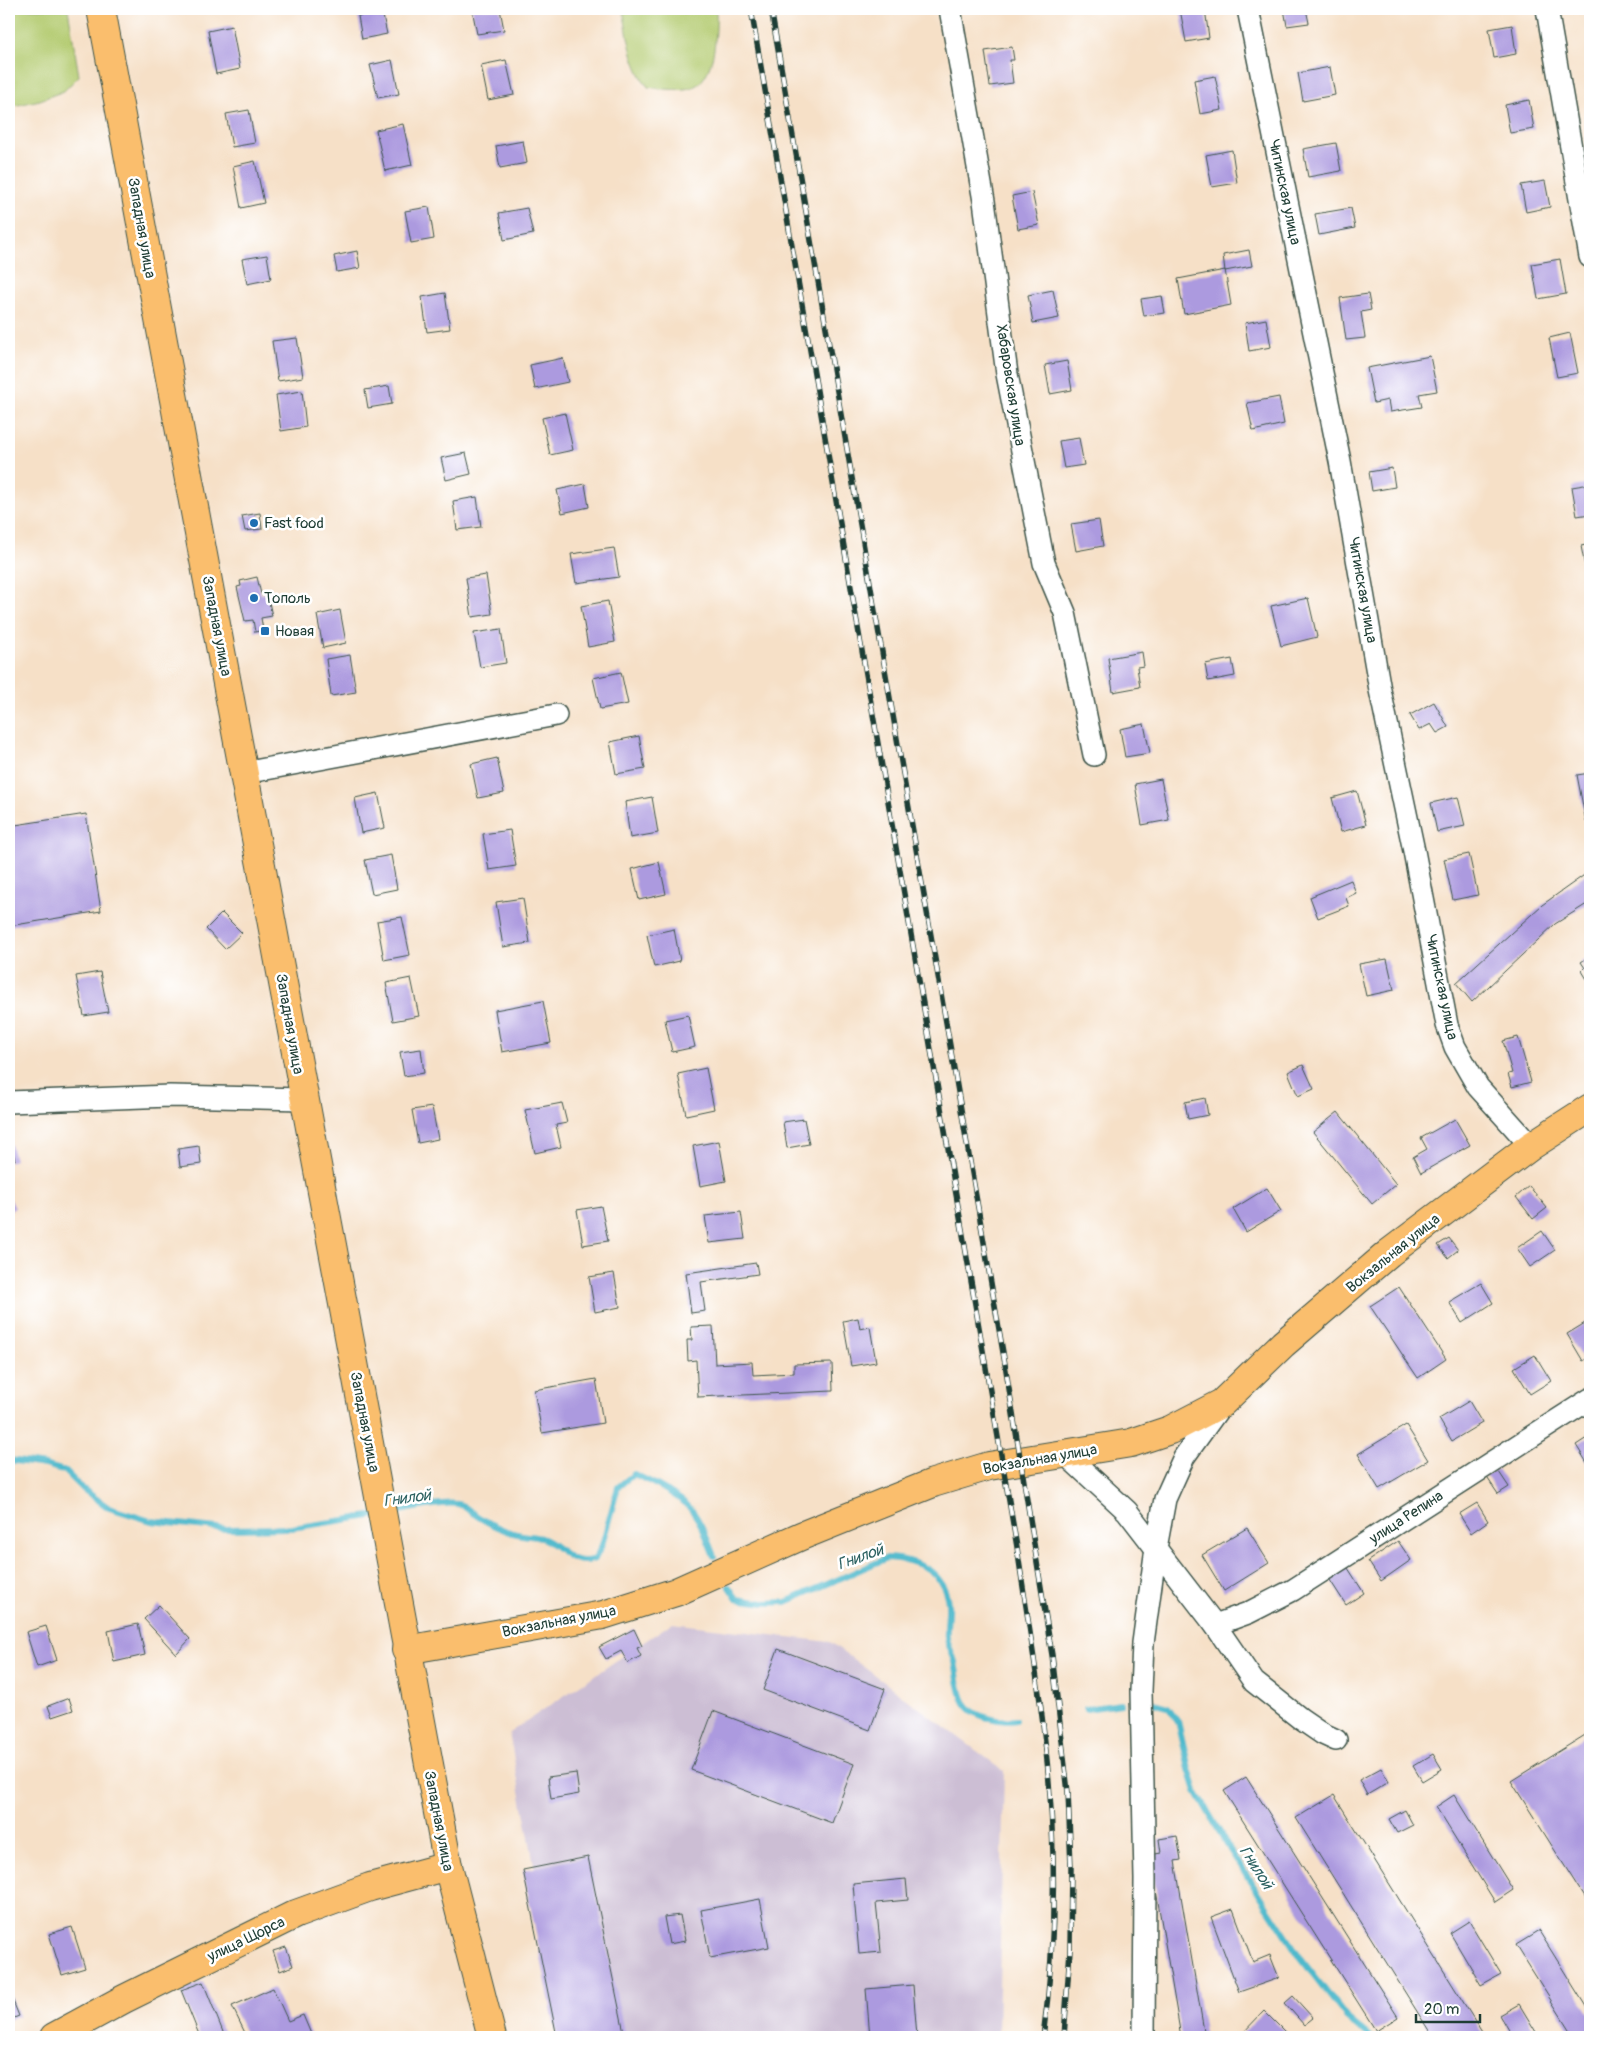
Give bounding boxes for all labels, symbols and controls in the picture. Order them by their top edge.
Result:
street label: Читинская улица [1264,138,1305,247]
street label: Западная улица [123,176,160,280]
street label: Хабаровская улица [992,323,1029,447]
place label: Fast food [264,514,324,533]
marker: Fast food [248,517,260,529]
street label: Читинская улица [1344,536,1381,645]
street label: Западная улица [197,574,236,678]
place label: Тополь [264,589,311,608]
marker: Тополь [248,592,260,604]
place label: Новая [275,622,314,641]
marker: Новая [259,625,271,637]
street label: Читинская улица [1421,933,1462,1042]
street label: Западная улица [271,972,308,1076]
street label: Вокзальная улица [1342,1210,1444,1297]
street label: Западная улица [345,1370,384,1474]
street label: Вокзальная улица [982,1440,1099,1479]
water label: Гнилой [382,1485,433,1511]
street label: улица Репина [1365,1487,1447,1549]
water label: Гнилой [835,1539,887,1574]
street label: Вокзальная улица [501,1601,618,1642]
street label: Западная улица [419,1769,458,1873]
water label: Гнилой [1235,1842,1278,1894]
street label: улица Щорса [204,1913,288,1967]
scale bar [1416,1991,1480,2023]
text: 20 m [1424,2000,1459,2019]

